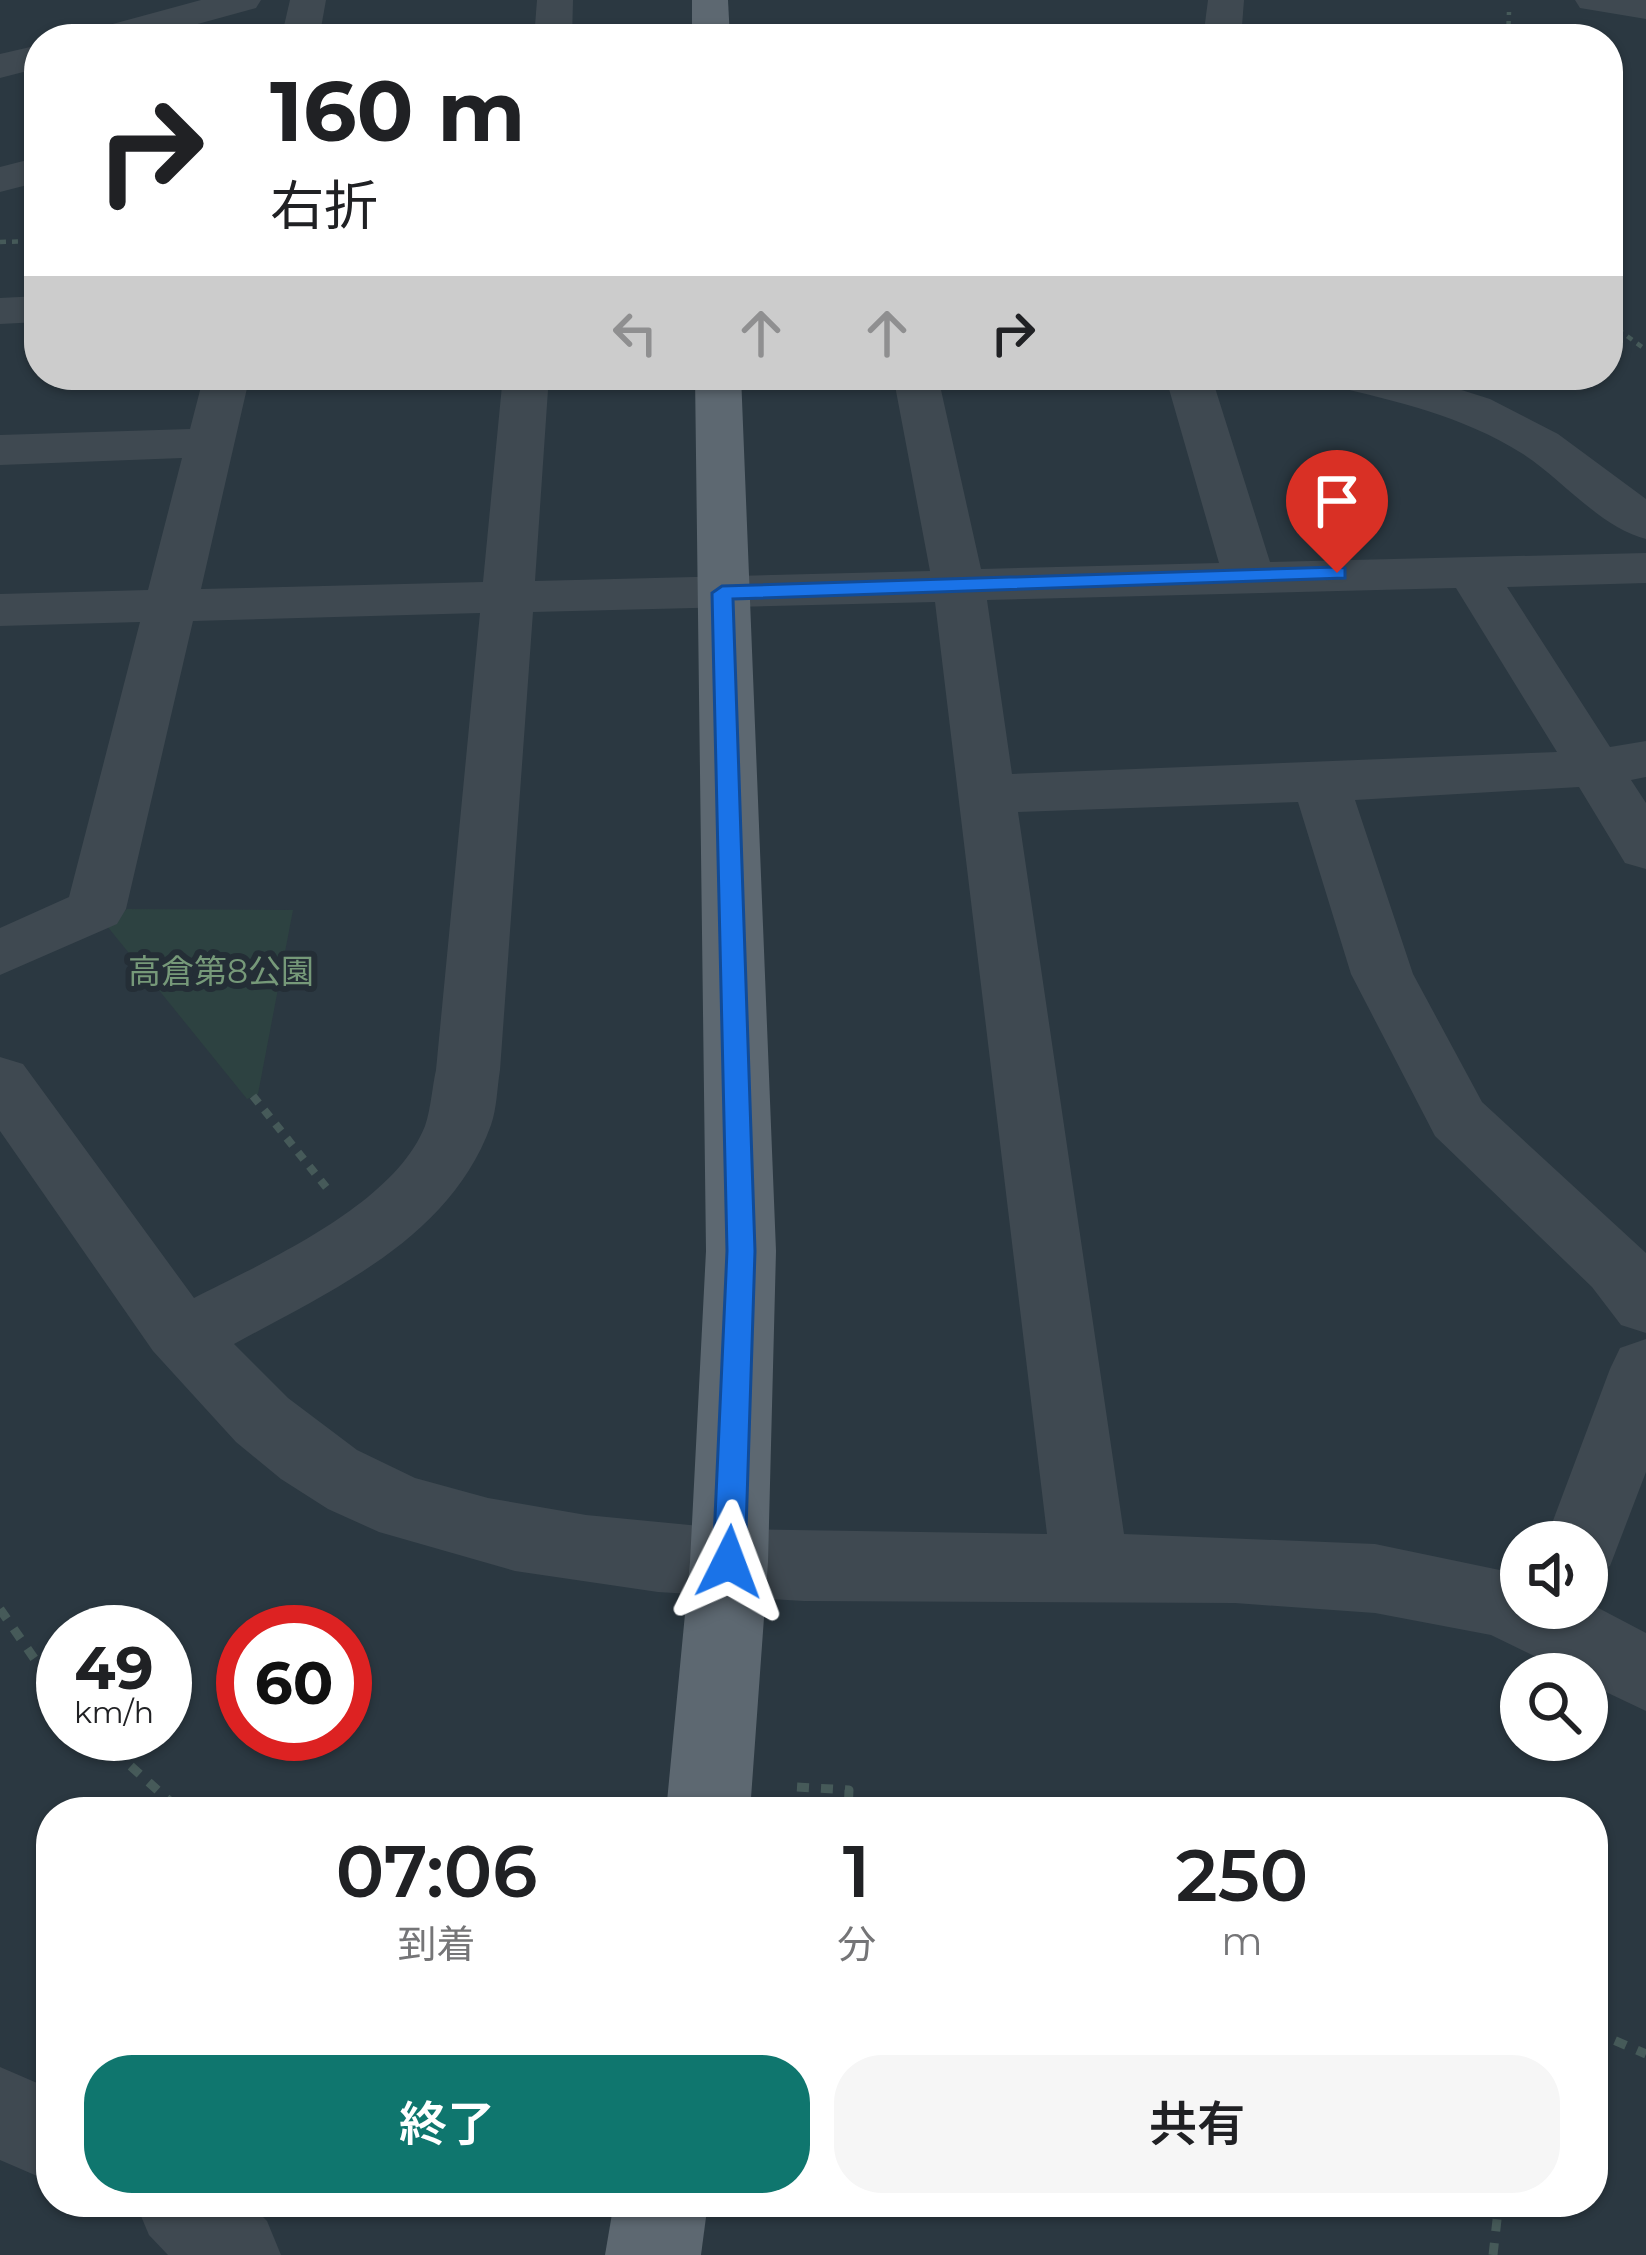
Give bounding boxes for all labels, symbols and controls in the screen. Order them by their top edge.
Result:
text: 160 m [270,60,525,162]
icon: right [72,72,228,228]
text: 右折 [270,173,378,239]
icon: left [602,300,668,366]
icon: ahead [728,300,794,366]
icon: ahead [854,300,920,366]
icon: right [980,300,1046,366]
pin [1286,450,1388,573]
icon: arrive [1304,468,1370,534]
park label: 高倉第8公園 [128,951,314,991]
position arrow [666,1499,792,1625]
map controls [1500,1521,1608,1761]
button: sound [1500,1521,1608,1629]
speed limit sign: 60 [216,1605,372,1761]
text: 49 [74,1631,154,1704]
button: search [1500,1653,1608,1761]
text: km/h [74,1694,154,1731]
text: 07:06 [336,1827,537,1915]
text: 1 [843,1827,870,1915]
text: 250 [1176,1831,1308,1919]
text: m [1221,1917,1263,1965]
text: 到着 [398,1920,476,1968]
text: 分 [837,1920,876,1968]
button: 終了 [84,2055,810,2193]
button: 共有 [834,2055,1560,2193]

